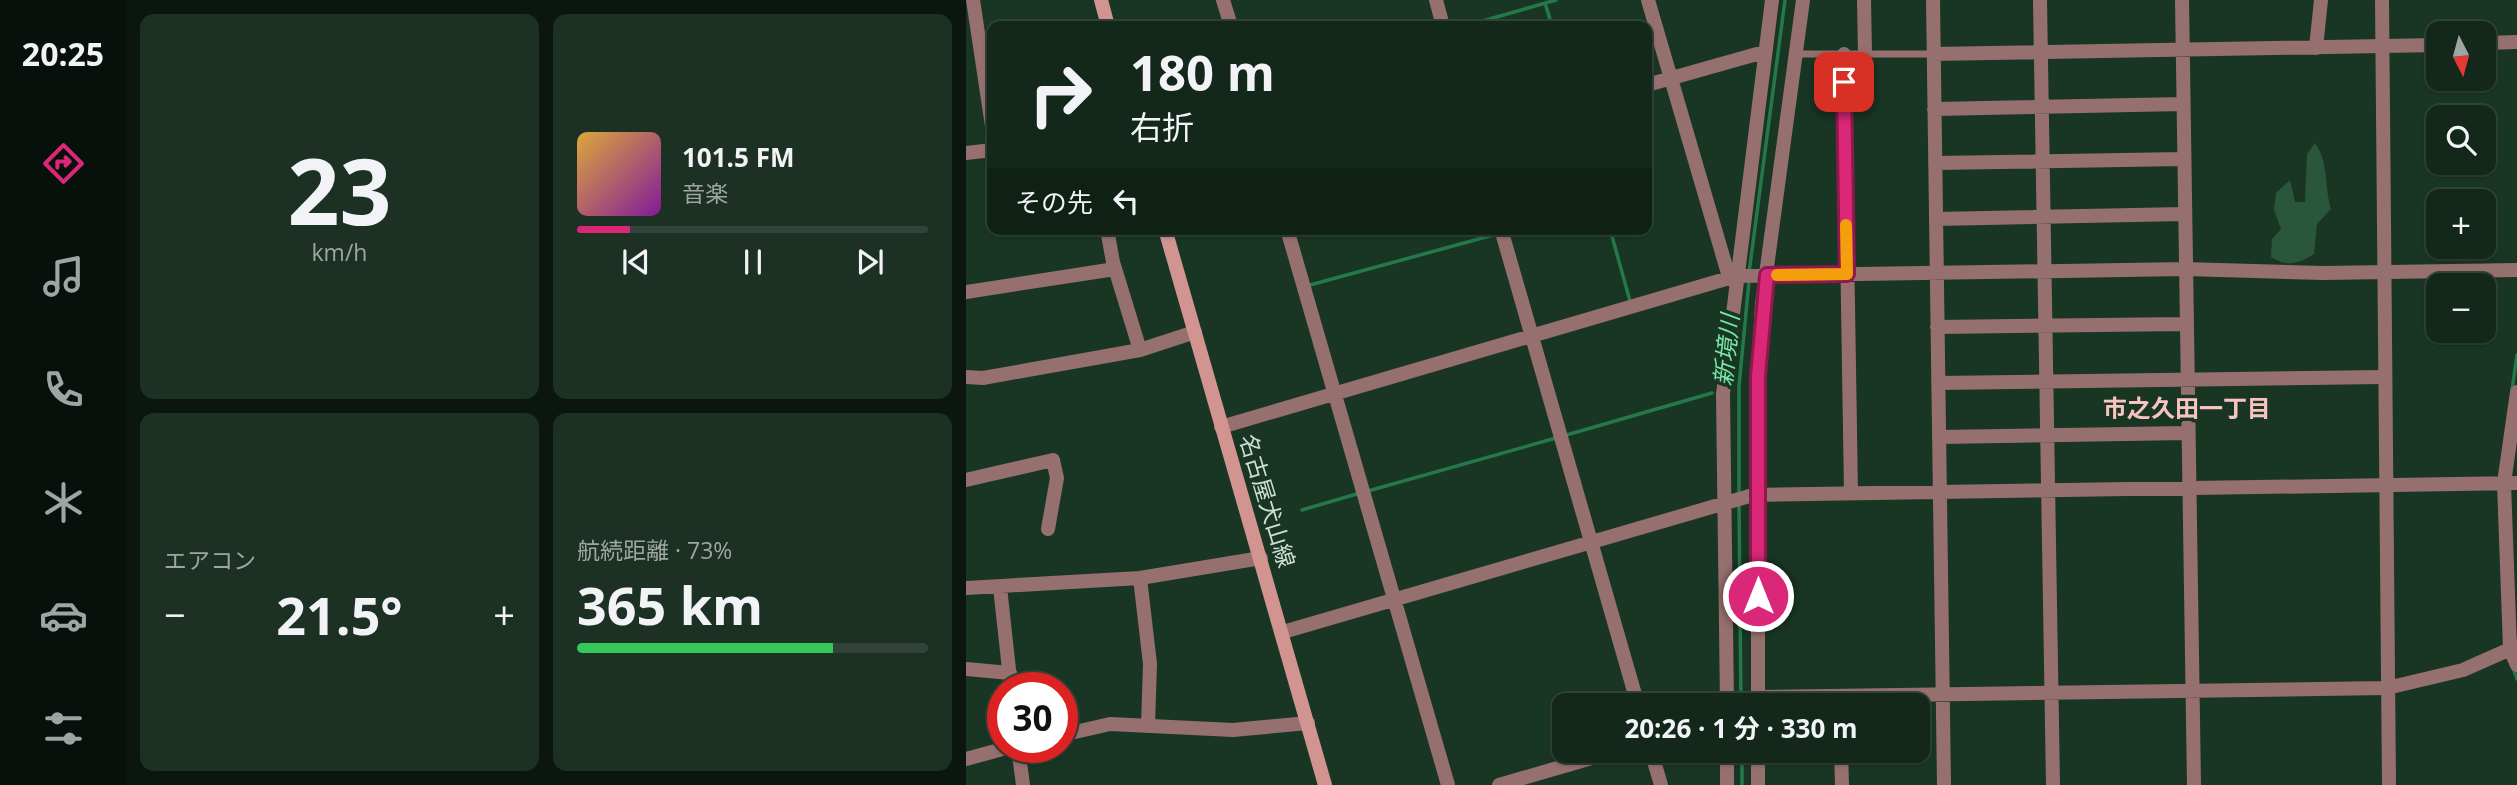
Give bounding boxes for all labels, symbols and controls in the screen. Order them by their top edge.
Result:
north arrow [2426,21,2496,91]
map controls [2426,21,2496,343]
text: 20:25 [22,32,104,75]
text: 180 m [1130,39,1275,105]
icon: right [1015,49,1106,140]
pin [1814,52,1874,112]
icon: arrive [1825,63,1863,101]
text: 右折 [1130,105,1194,148]
button: search [2426,105,2496,175]
text: 23 [287,128,392,252]
icon: directions [39,139,88,188]
text: 101.5 FM [682,139,794,175]
text: 音楽 [682,177,728,209]
icon: left [1107,182,1145,220]
text: その先 [1015,184,1093,220]
button: + [2426,189,2496,259]
text: km/h [312,236,367,268]
icon: previous [617,243,655,281]
icon: pause [734,243,772,281]
icon: next [851,243,889,281]
icon: music [39,252,88,301]
button: − [2426,273,2496,343]
water label: 新境川 [1705,309,1746,387]
icon: phone [39,365,88,414]
district label: 市之久田一丁目 [2103,391,2271,424]
street label: 名古屋犬山線 [1232,430,1303,571]
icon: climate [39,478,88,527]
text: 航続距離 · 73% [577,534,732,566]
text: エアコン [164,544,256,576]
position arrow [1721,559,1795,633]
text: 365 km [577,569,763,640]
text: 21.5° [276,579,403,650]
text: − [164,588,186,640]
text: + [493,588,515,640]
icon: car [39,591,88,640]
speed limit sign: 30 [987,672,1078,763]
icon: filters [39,704,88,753]
text: 20:26 · 1 分 · 330 m [1624,710,1858,746]

